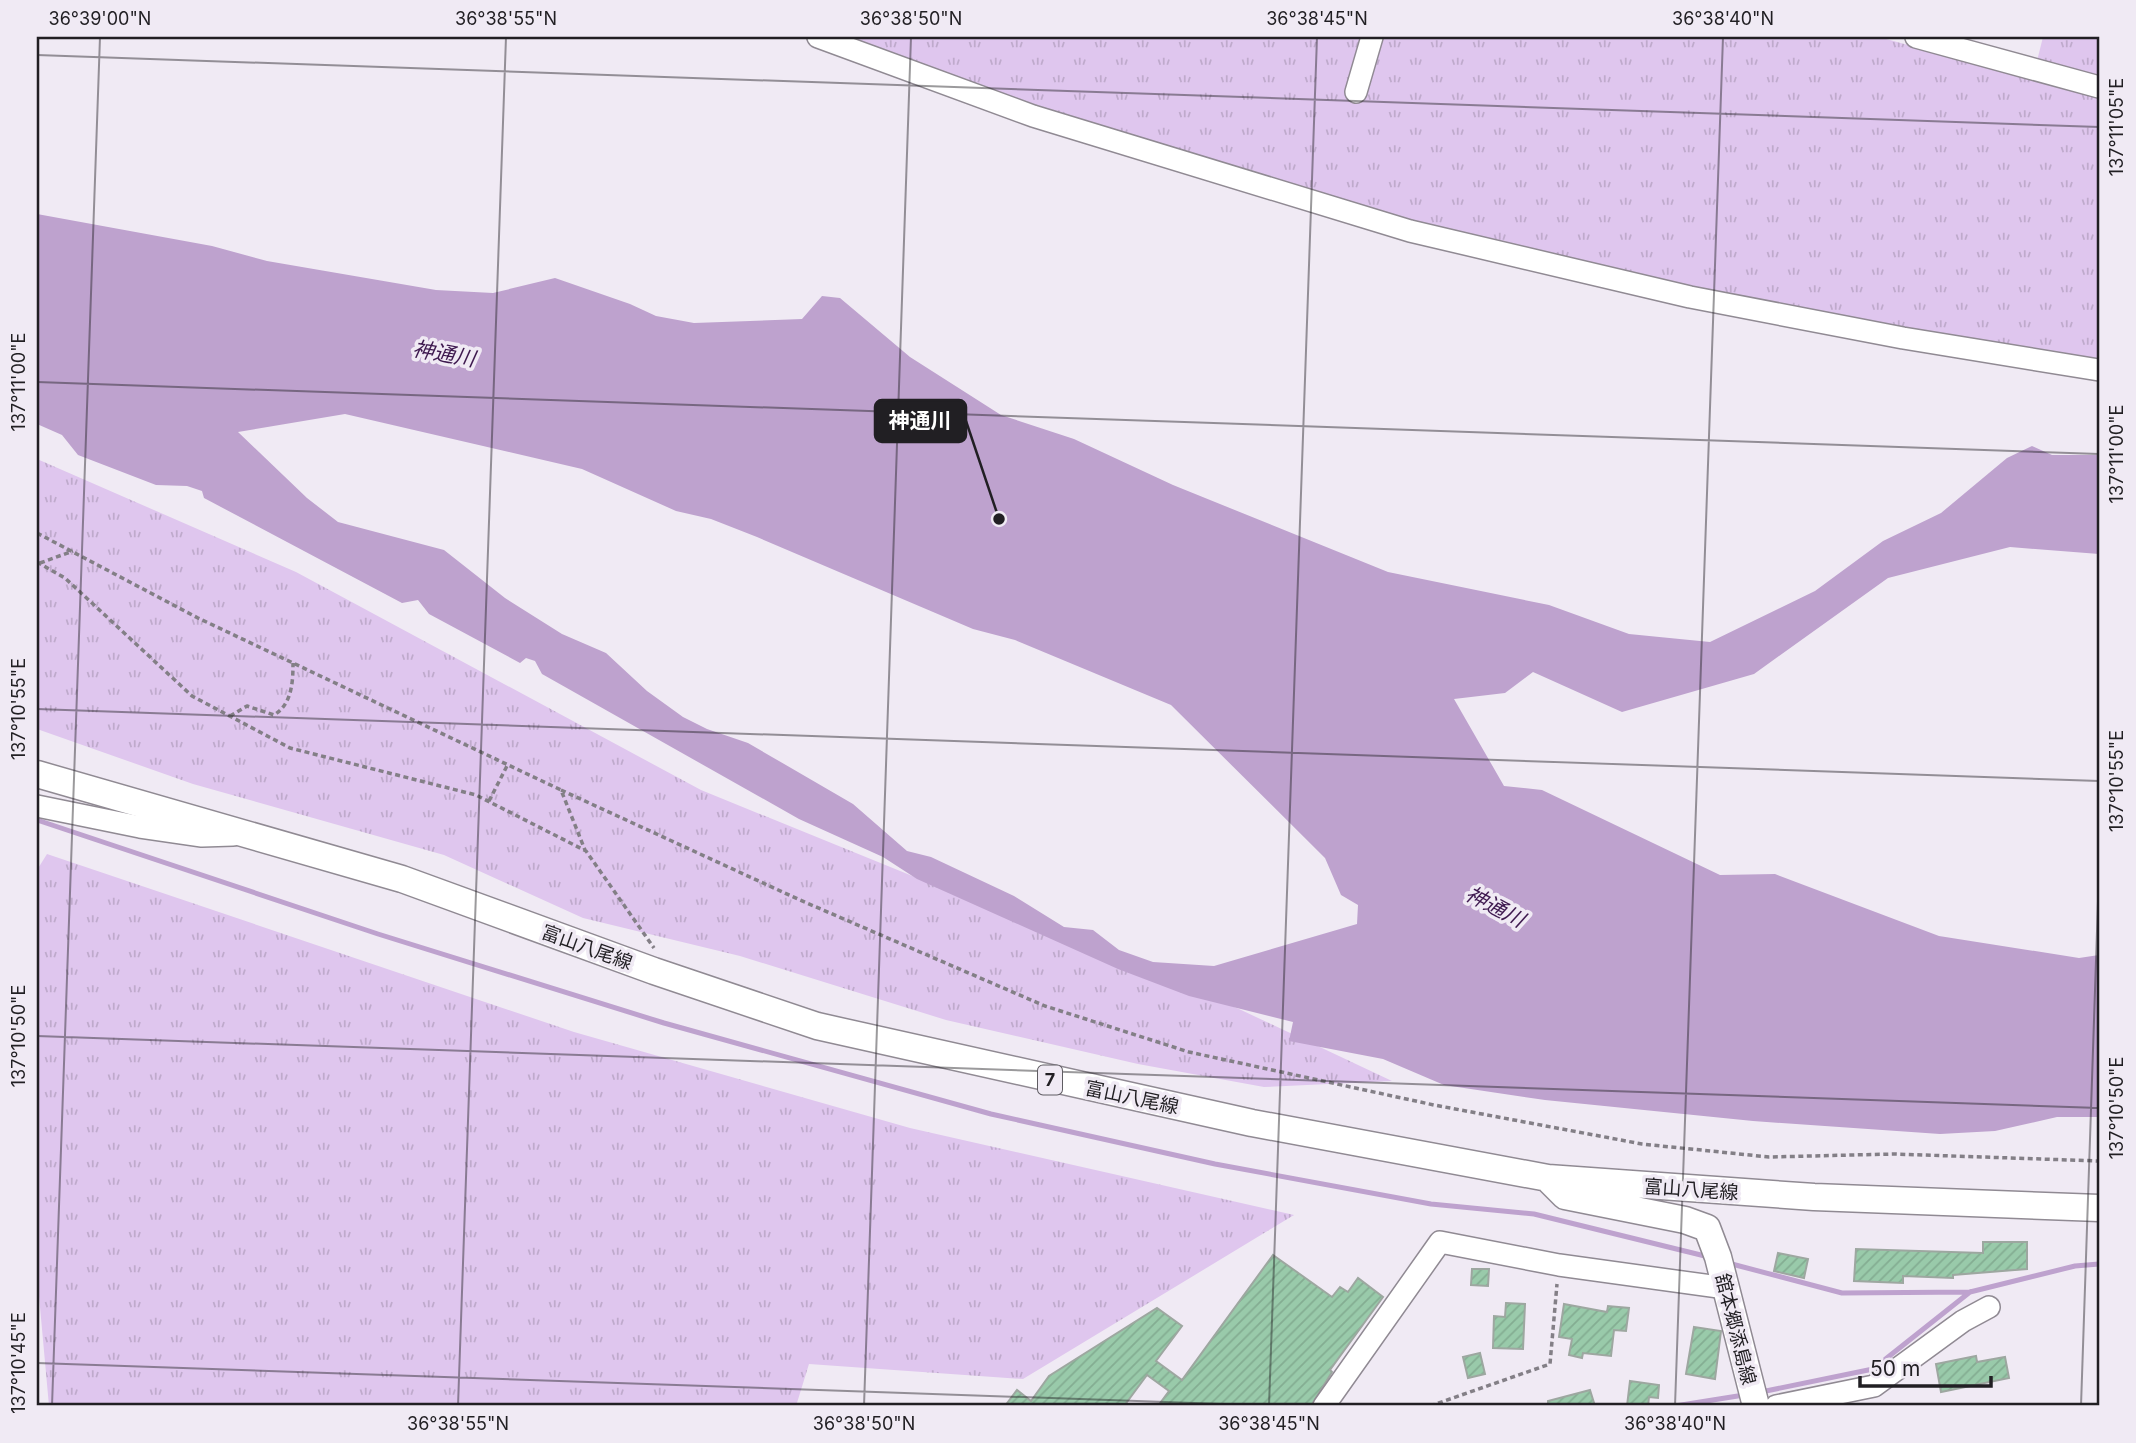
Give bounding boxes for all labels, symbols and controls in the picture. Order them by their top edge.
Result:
text: 36°39'00"N [49,8,151,29]
text: 36°38'55"N [455,8,557,29]
text: 36°38'50"N [860,8,962,29]
text: 36°38'45"N [1266,8,1368,29]
text: 36°38'40"N [1672,8,1774,29]
text: 137°11'05"E [2106,78,2127,176]
text: 137°11'00"E [8,333,29,431]
water label: 神通川 [411,336,479,372]
callout: 神通川 [875,400,966,442]
text: 137°11'00"E [2106,405,2127,503]
text: 神通川 [889,408,952,433]
text: 137°10'55"E [8,658,29,760]
text: 137°10'55"E [2106,730,2127,832]
water label: 神通川 [1462,881,1531,933]
street label: 富山八尾線 [538,920,635,975]
text: 137°10'50"E [8,985,29,1087]
text: 137°10'50"E [2106,1057,2127,1159]
road number: 7 [1038,1065,1062,1094]
street label: 富山八尾線 [1083,1076,1181,1119]
street label: 富山八尾線 [1643,1175,1739,1204]
street label: 舘本郷添島線 [1711,1271,1760,1387]
text: 137°10'45"E [8,1312,29,1414]
scale bar [1860,1345,1991,1389]
text: 50 m [1870,1356,1920,1381]
text: 36°38'55"N [407,1413,509,1434]
text: 36°38'50"N [813,1413,915,1434]
text: 36°38'45"N [1218,1413,1320,1434]
text: 36°38'40"N [1624,1413,1726,1434]

